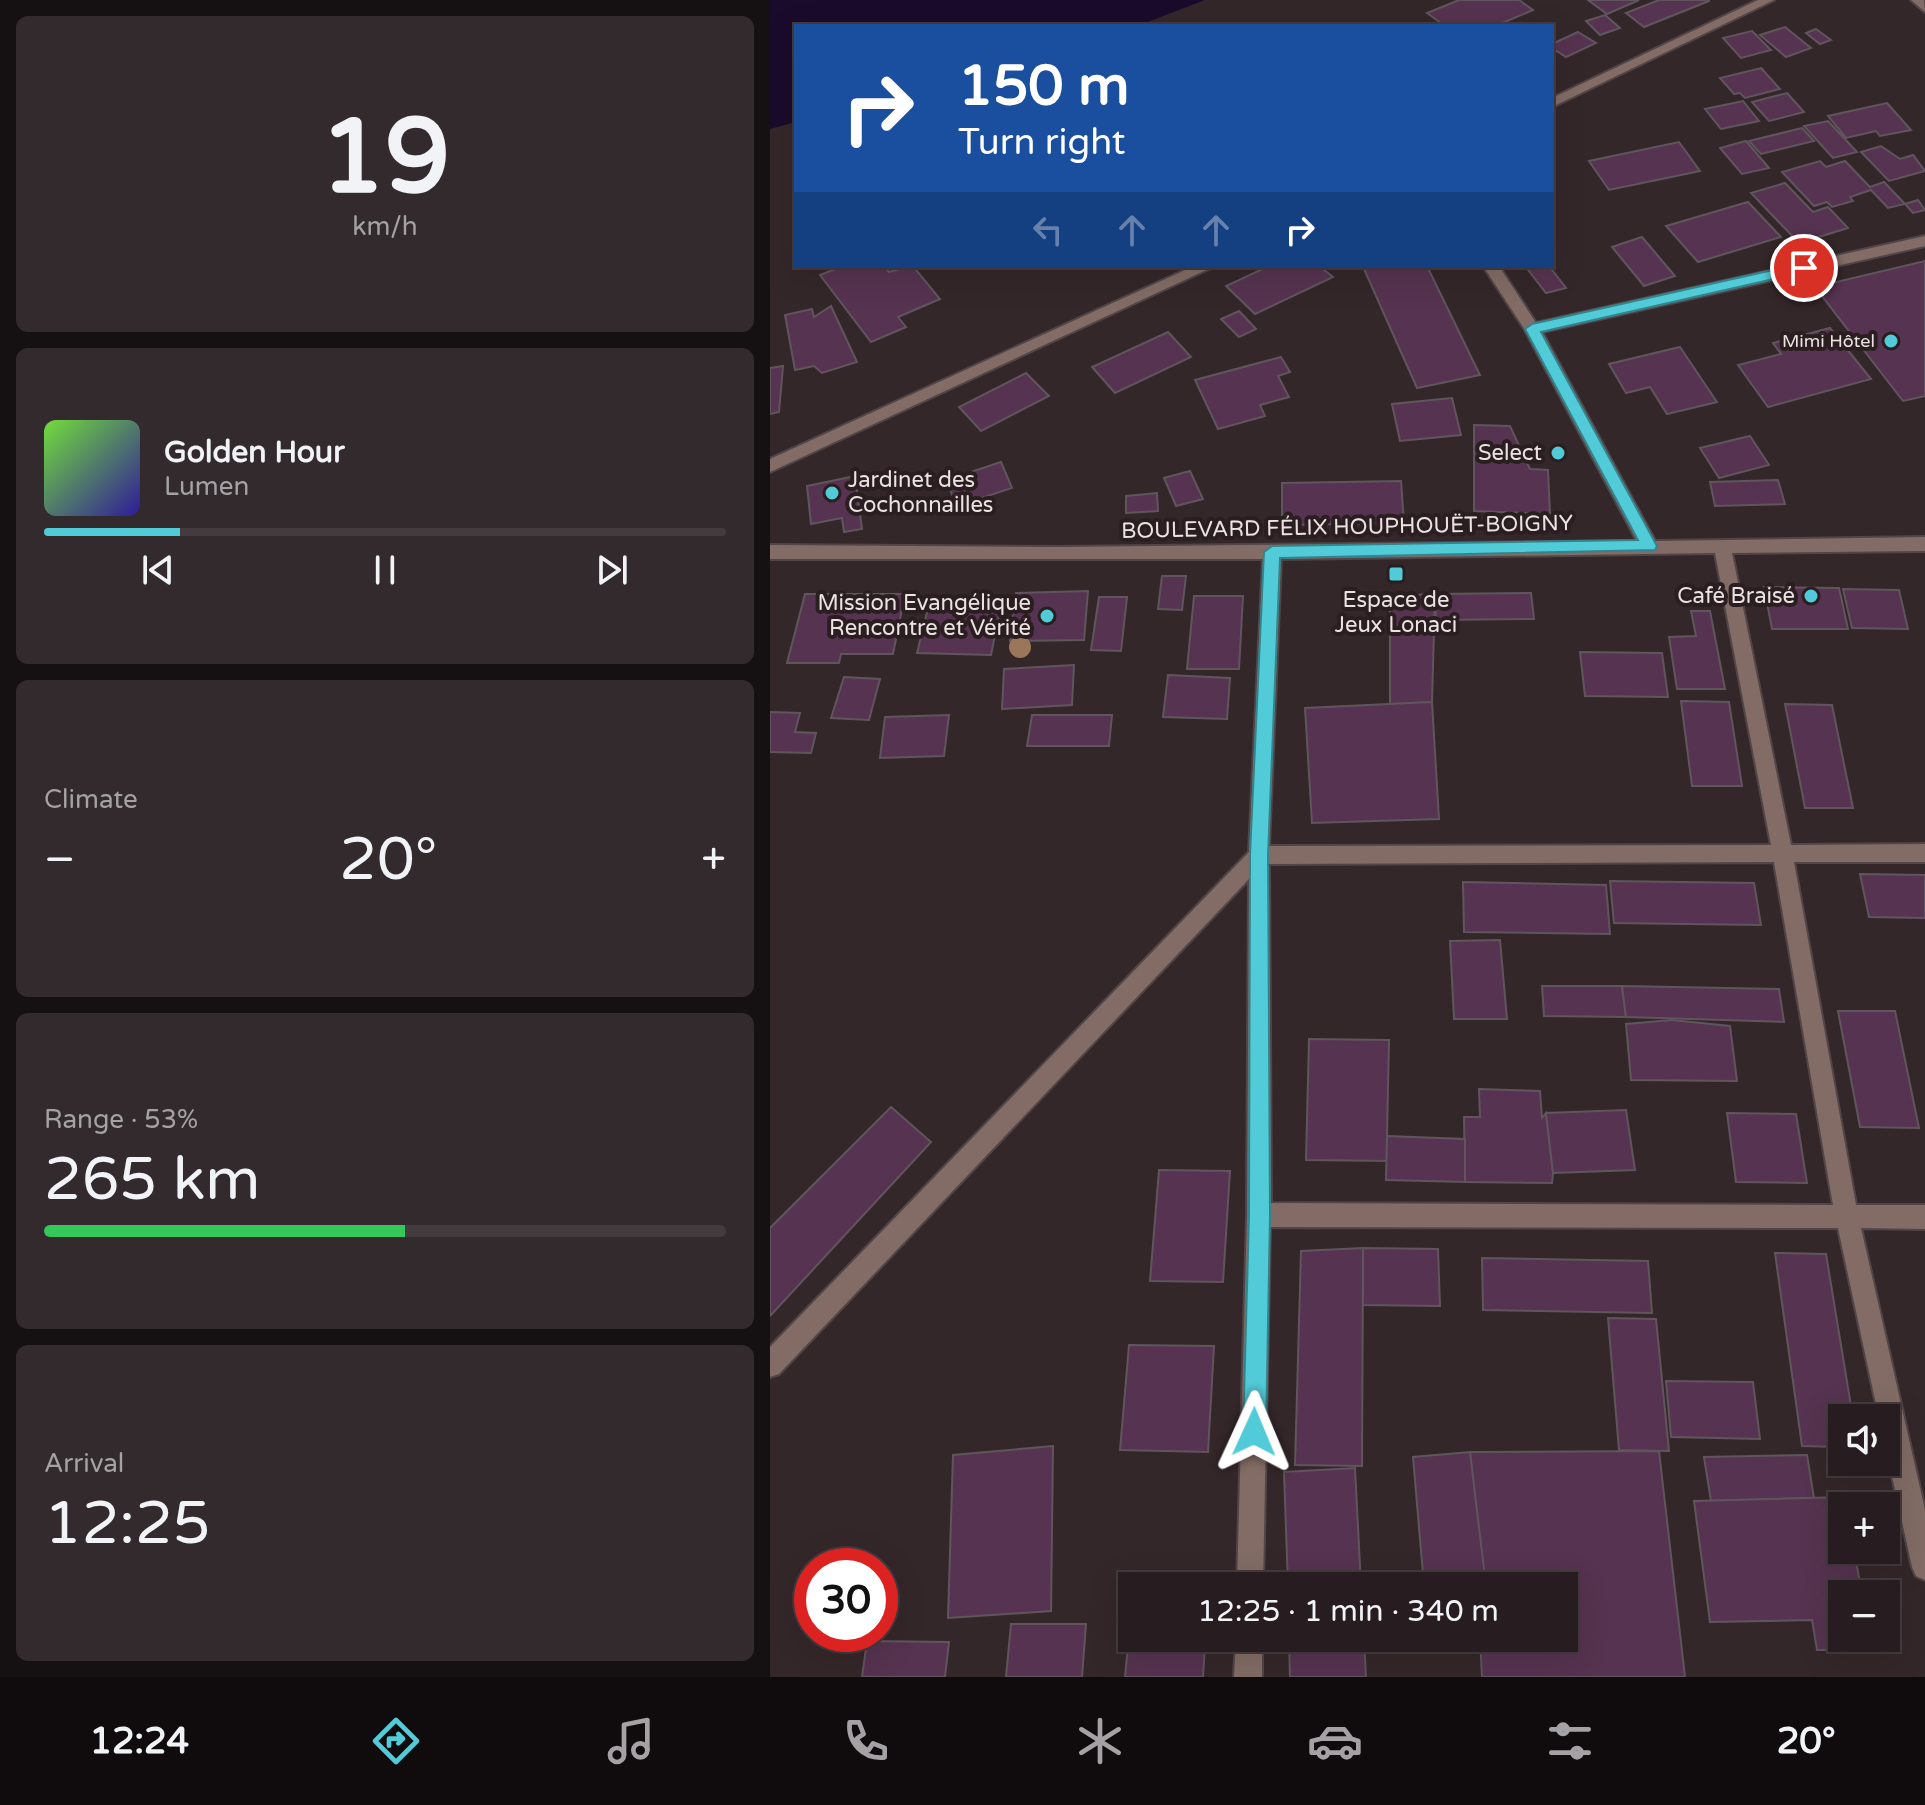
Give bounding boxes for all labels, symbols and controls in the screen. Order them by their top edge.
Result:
text: 150 m [958,53,1129,120]
icon: right [826,56,930,160]
text: 19 [320,96,450,221]
text: Turn right [958,121,1125,164]
icon: left [1026,208,1070,252]
icon: ahead [1110,208,1154,252]
icon: ahead [1194,208,1238,252]
icon: right [1278,208,1322,252]
text: km/h [352,211,418,242]
pin [1770,234,1838,302]
icon: arrive [1782,246,1826,290]
place label: Mimi Hôtel [1782,330,1875,352]
marker: Mimi Hôtel [1882,332,1900,350]
text: Golden Hour [164,434,345,471]
place label: Select [1478,440,1542,466]
marker: Select [1549,444,1567,462]
place label: Jardinet des Cochonnailles [848,467,993,518]
text: Lumen [164,471,249,502]
marker: Jardinet des Cochonnailles [823,484,841,502]
street label: BOULEVARD FÉLIX HOUPHOUËT-BOIGNY [1121,509,1573,544]
icon: previous [136,548,180,592]
icon: pause [363,548,407,592]
icon: next [590,548,634,592]
marker: Espace de Jeux Lonaci [1387,565,1405,583]
place label: Café Braisé [1677,583,1795,609]
place label: Espace de Jeux Lonaci [1335,587,1457,638]
marker: Café Braisé [1802,587,1820,605]
place label: Mission Evangélique Rencontre et Vérité [817,590,1031,641]
marker: Mission Evangélique Rencontre et Vérité [1038,607,1056,625]
text: Climate [44,784,138,815]
text: 20° [339,824,437,896]
text: − [44,834,75,887]
text: + [701,834,726,887]
text: Range · 53% [44,1104,198,1135]
text: 265 km [44,1144,260,1216]
position arrow [1212,1390,1296,1474]
map controls [1828,1404,1900,1652]
button: sound [1828,1404,1900,1476]
text: Arrival [44,1448,124,1479]
text: 12:25 [44,1488,210,1560]
button: + [1828,1492,1900,1564]
speed limit sign: 30 [794,1548,898,1652]
button: − [1828,1580,1900,1652]
text: 12:25 · 1 min · 340 m [1197,1593,1499,1630]
icon: directions [368,1713,424,1769]
icon: music [603,1713,659,1769]
icon: phone [838,1713,894,1769]
icon: climate [1072,1713,1128,1769]
icon: car [1307,1713,1363,1769]
icon: filters [1542,1713,1598,1769]
text: 12:24 [89,1720,189,1763]
text: 20° [1777,1720,1836,1763]

